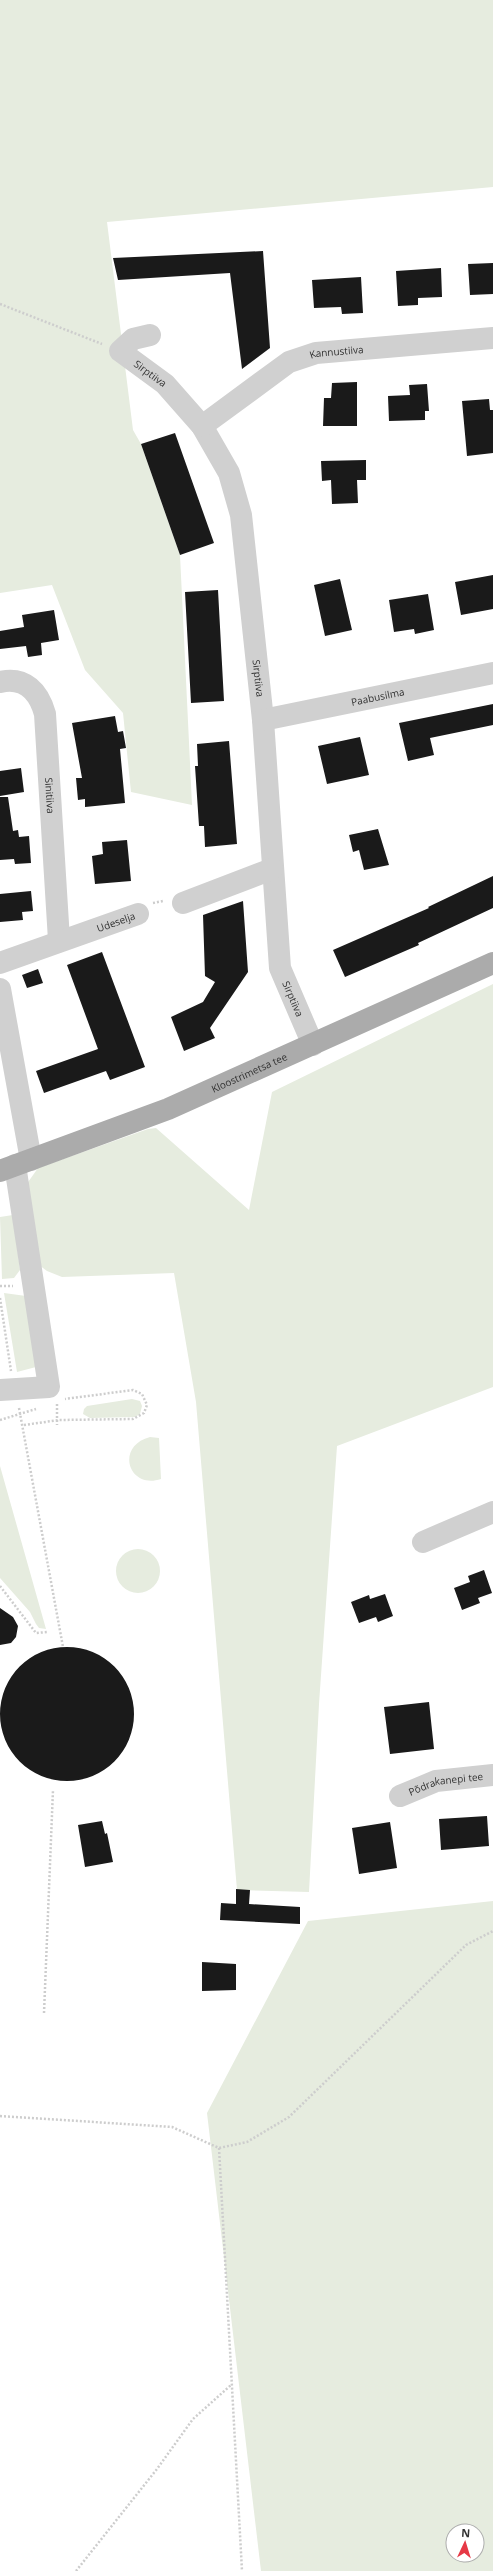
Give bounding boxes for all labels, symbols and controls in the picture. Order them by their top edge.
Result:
street label: Kannustiiva [308,342,364,362]
street label: Sirptiiva [131,357,170,390]
street label: Sirptiiva [250,659,267,698]
street label: Paabusilma [350,684,406,709]
street label: Sinitiiva [42,777,58,814]
street label: Udeselja [95,909,137,935]
street label: Sirptiiva [279,979,307,1019]
street label: Kloostrimetsa tee [209,1049,290,1096]
street label: Põdrakanepi tee [406,1769,484,1799]
north arrow [445,2523,485,2563]
text: N [461,2525,471,2540]

